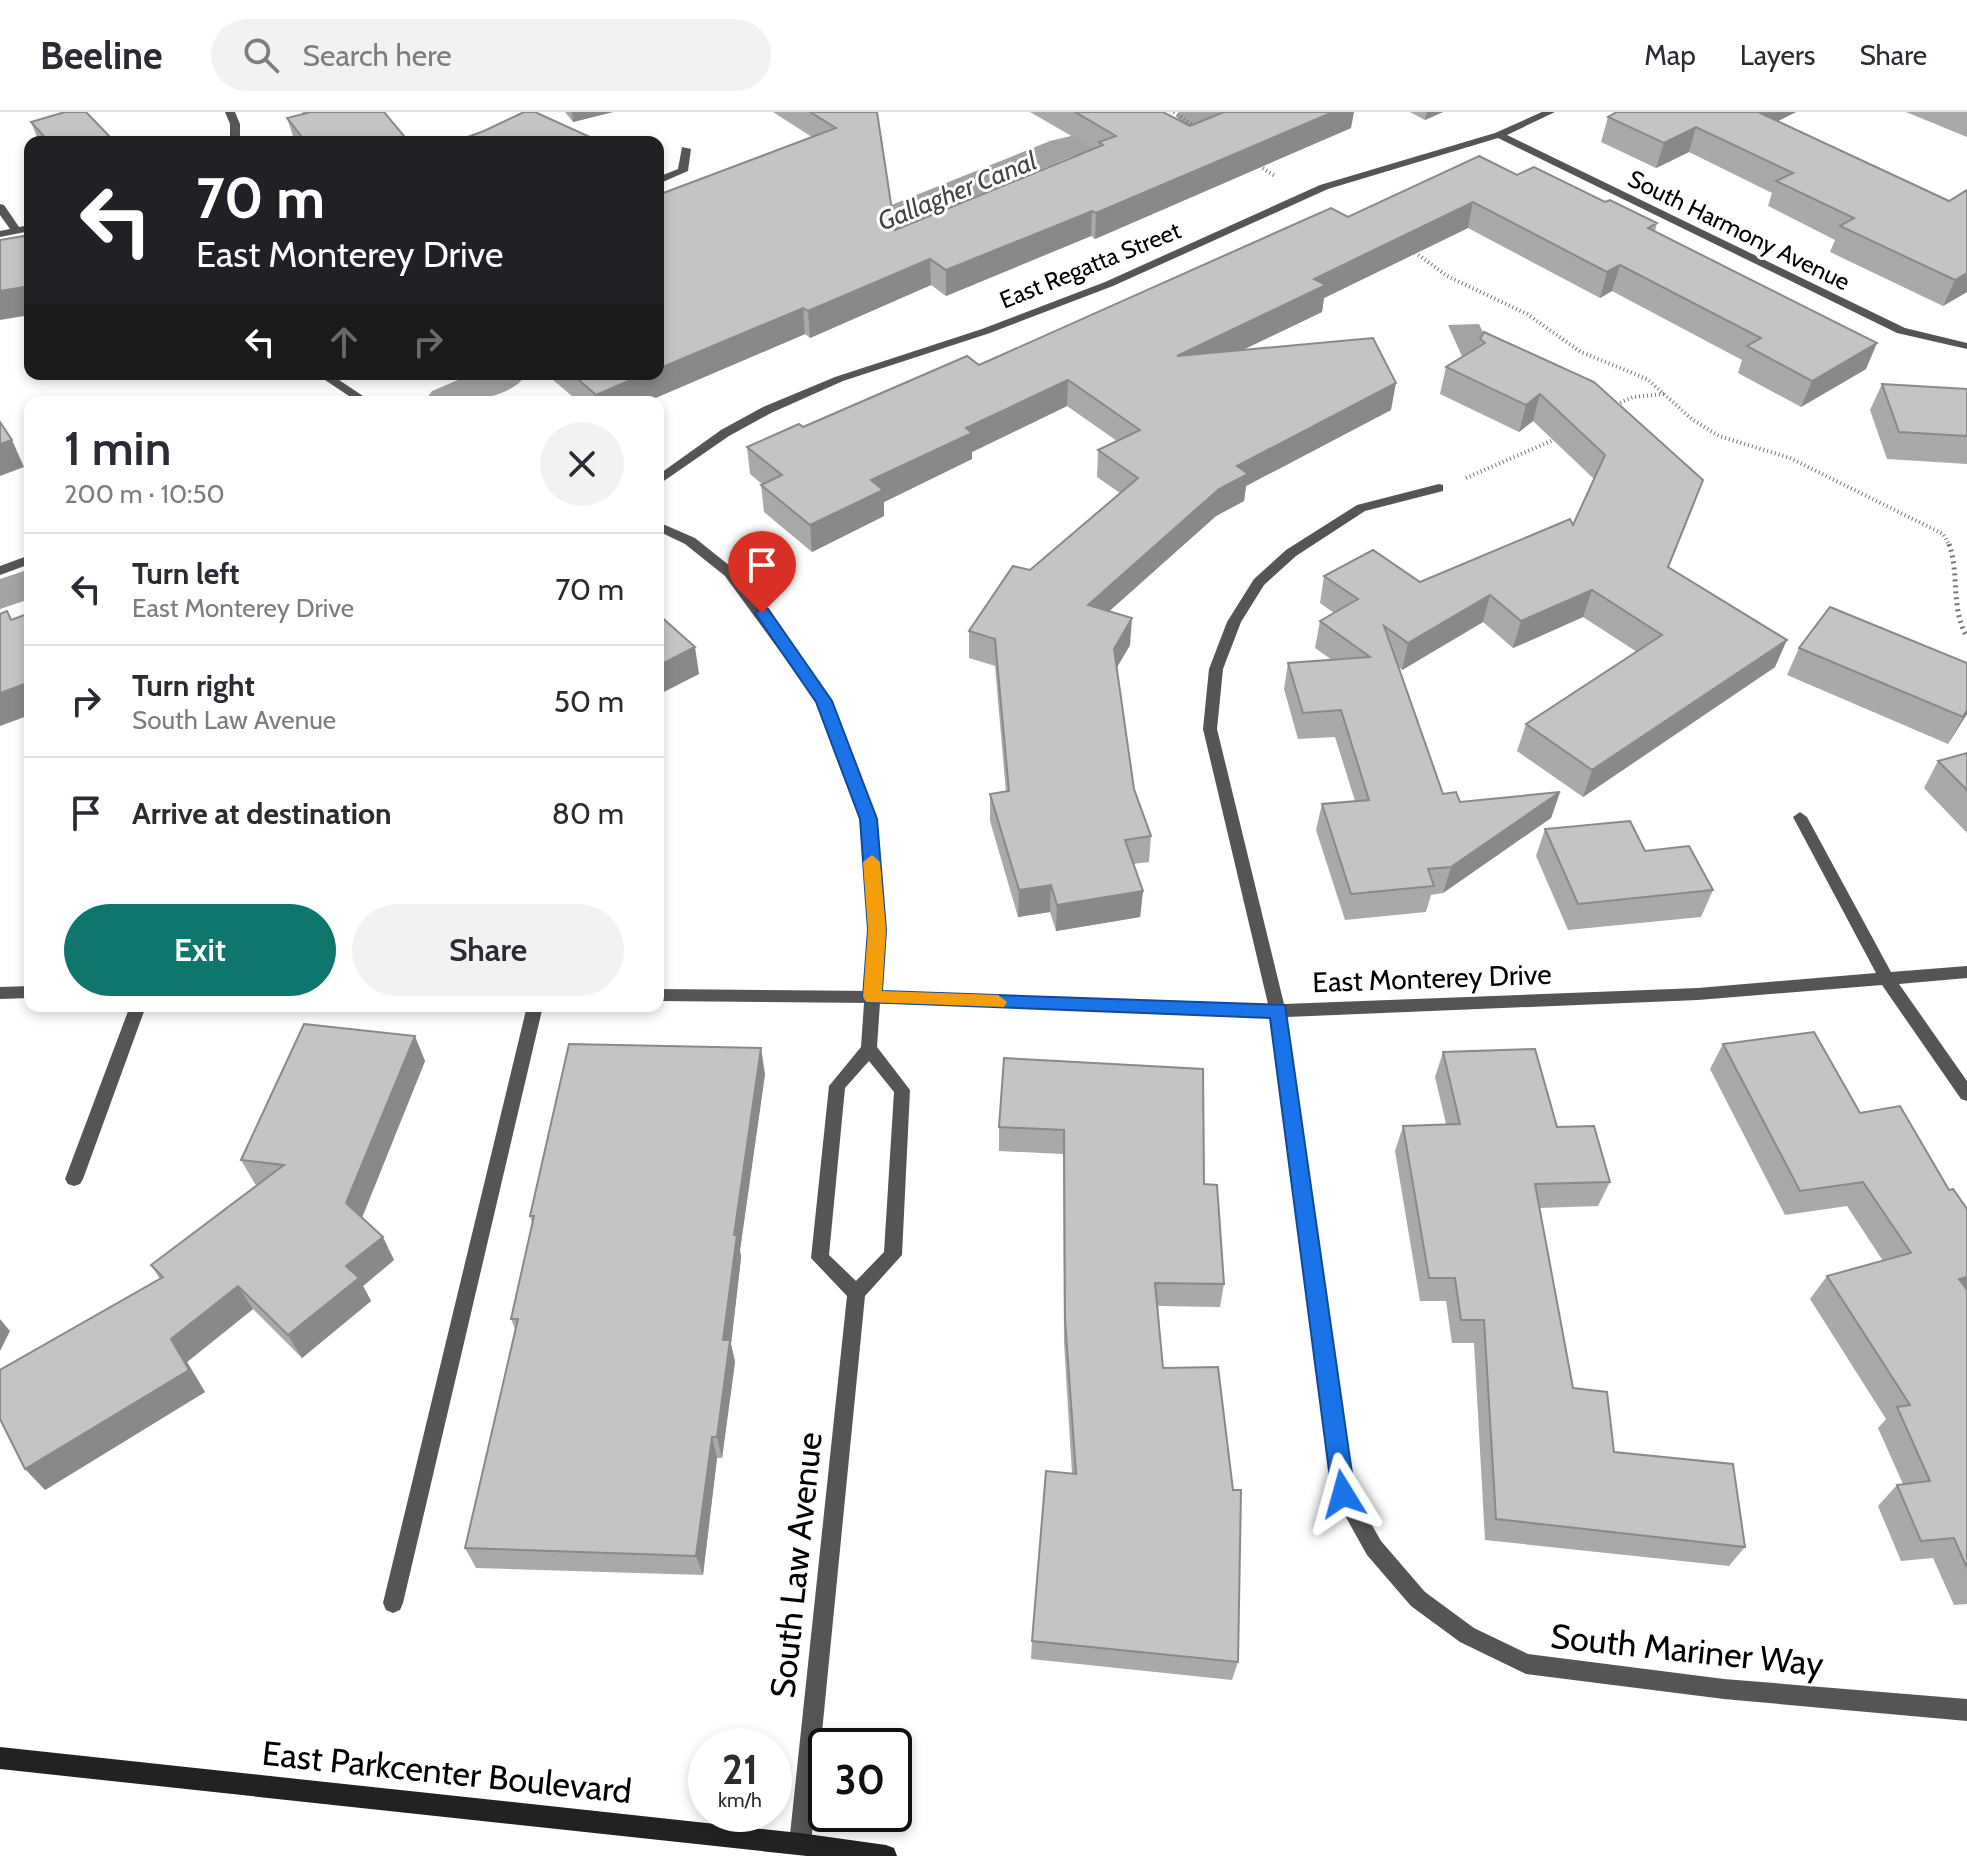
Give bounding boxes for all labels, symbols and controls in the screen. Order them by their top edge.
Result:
search box [211,19,771,91]
text: Beeline [40,32,163,79]
icon: search [239,33,283,77]
text: Search here [303,37,452,74]
text: Map [1644,38,1696,72]
text: Layers [1740,38,1815,72]
text: Share [1859,38,1927,72]
water label: Gallagher Canal [873,145,1041,237]
text: 70 m [196,164,325,232]
street label: South Harmony Avenue [1623,164,1855,296]
icon: left [64,168,168,272]
street label: East Regatta Street [995,215,1185,315]
text: East Monterey Drive [196,232,503,276]
icon: left [238,320,282,364]
icon: ahead [322,320,366,364]
icon: right [406,320,450,364]
text: 1 min [64,419,171,477]
button: close [540,422,624,506]
text: 200 m · 10:50 [64,478,225,510]
pin [728,531,796,613]
icon: arrive [740,543,784,587]
text: Turn left [132,555,240,592]
icon: left [64,567,108,611]
text: 70 m [555,571,624,608]
text: East Monterey Drive [132,592,354,624]
text: Turn right [132,667,255,704]
icon: right [64,679,108,723]
text: 50 m [554,683,624,720]
text: South Law Avenue [132,704,336,736]
icon: arrive [64,791,108,835]
text: Arrive at destination [132,795,392,832]
text: 80 m [552,795,624,832]
button: Exit [64,904,336,996]
button: Share [352,904,624,996]
street label: East Monterey Drive [1312,957,1552,999]
street label: South Law Avenue [761,1430,831,1700]
position arrow [1301,1452,1385,1536]
street label: South Mariner Way [1549,1615,1825,1685]
speed limit sign: 30 [808,1728,912,1832]
street label: East Parkcenter Boulevard [260,1732,634,1812]
text: 21 [722,1745,758,1794]
text: km/h [718,1788,762,1812]

